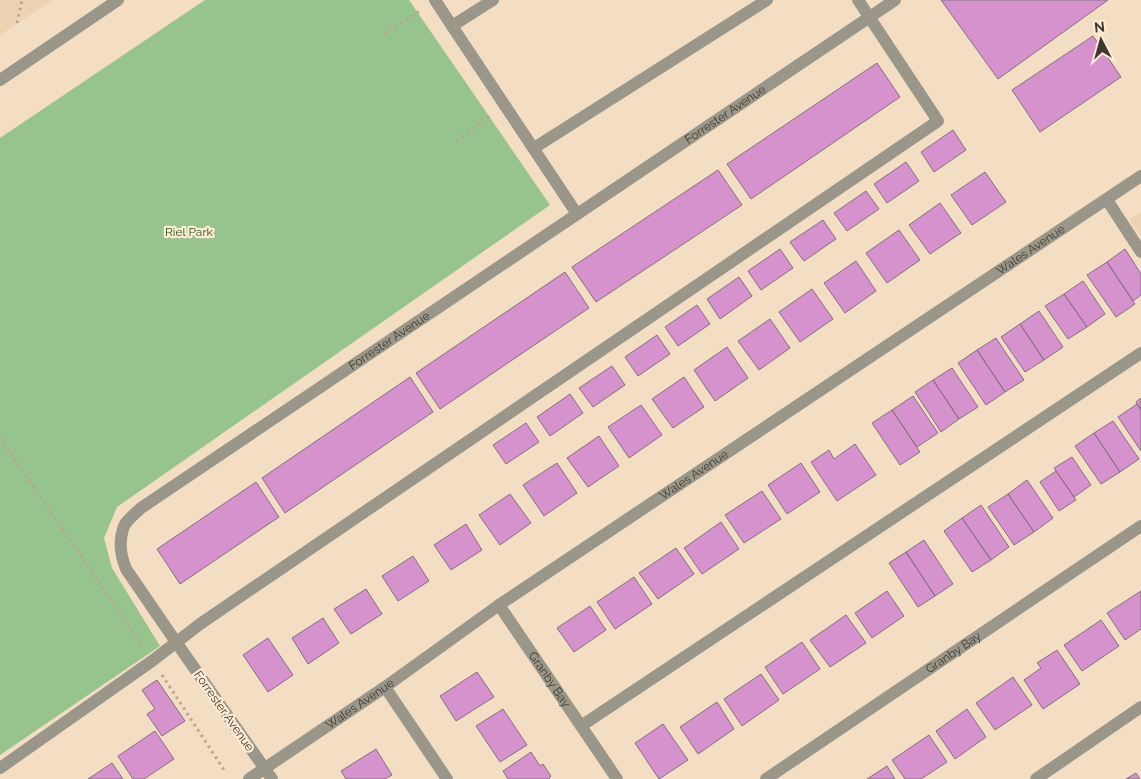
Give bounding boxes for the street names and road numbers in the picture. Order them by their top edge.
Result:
street label: Forrester Avenue [682,82,768,147]
street label: Wales Avenue [994,222,1068,278]
street label: Forrester Avenue [346,308,432,373]
street label: Wales Avenue [657,447,731,503]
street label: Granby Bay [923,629,984,676]
street label: Granby Bay [526,649,573,710]
street label: Forrester Avenue [191,668,257,754]
street label: Wales Avenue [323,676,397,732]

